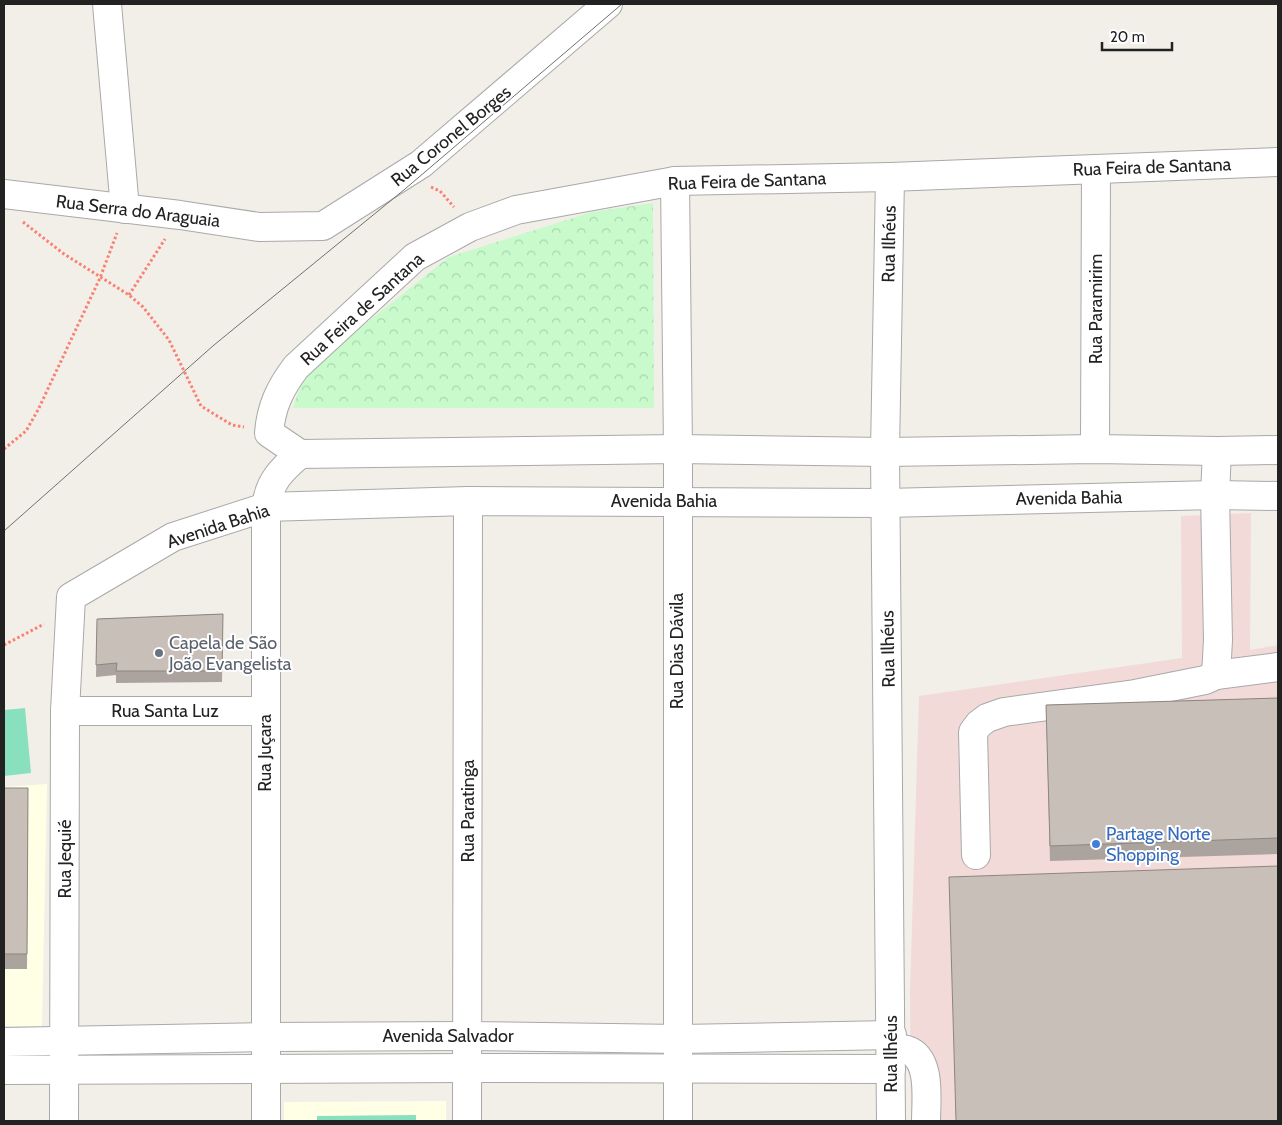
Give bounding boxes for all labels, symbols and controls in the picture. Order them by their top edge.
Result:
scale bar [1102,20,1172,52]
text: 20 m [1110,28,1145,46]
street label: Rua Coronel Borges [386,81,516,191]
street label: Rua Feira de Santana [1072,153,1232,181]
street label: Rua Feira de Santana [667,167,827,195]
street label: Rua Serra do Araguaia [55,190,222,232]
street label: Rua Ilhéus [877,205,901,283]
street label: Rua Feira de Santana [296,248,428,370]
street label: Rua Paramirim [1085,254,1107,364]
street label: Avenida Bahia [1016,486,1123,510]
street label: Avenida Bahia [611,490,718,512]
street label: Avenida Bahia [164,499,272,553]
street label: Rua Dias Dávila [666,592,688,709]
street label: Rua Ilhéus [876,610,900,688]
place label: Capela de São João Evangelista [168,632,292,675]
marker: Capela de São João Evangelista [153,647,165,659]
street label: Rua Santa Luz [111,700,219,722]
street label: Rua Juçara [254,714,276,792]
street label: Rua Paratinga [457,759,479,863]
street label: Rua Jequié [54,820,76,898]
place label: Partage Norte Shopping [1106,823,1211,866]
marker: Partage Norte Shopping [1090,838,1102,850]
street label: Rua Ilhéus [880,1015,902,1093]
street label: Avenida Salvador [382,1025,514,1047]

